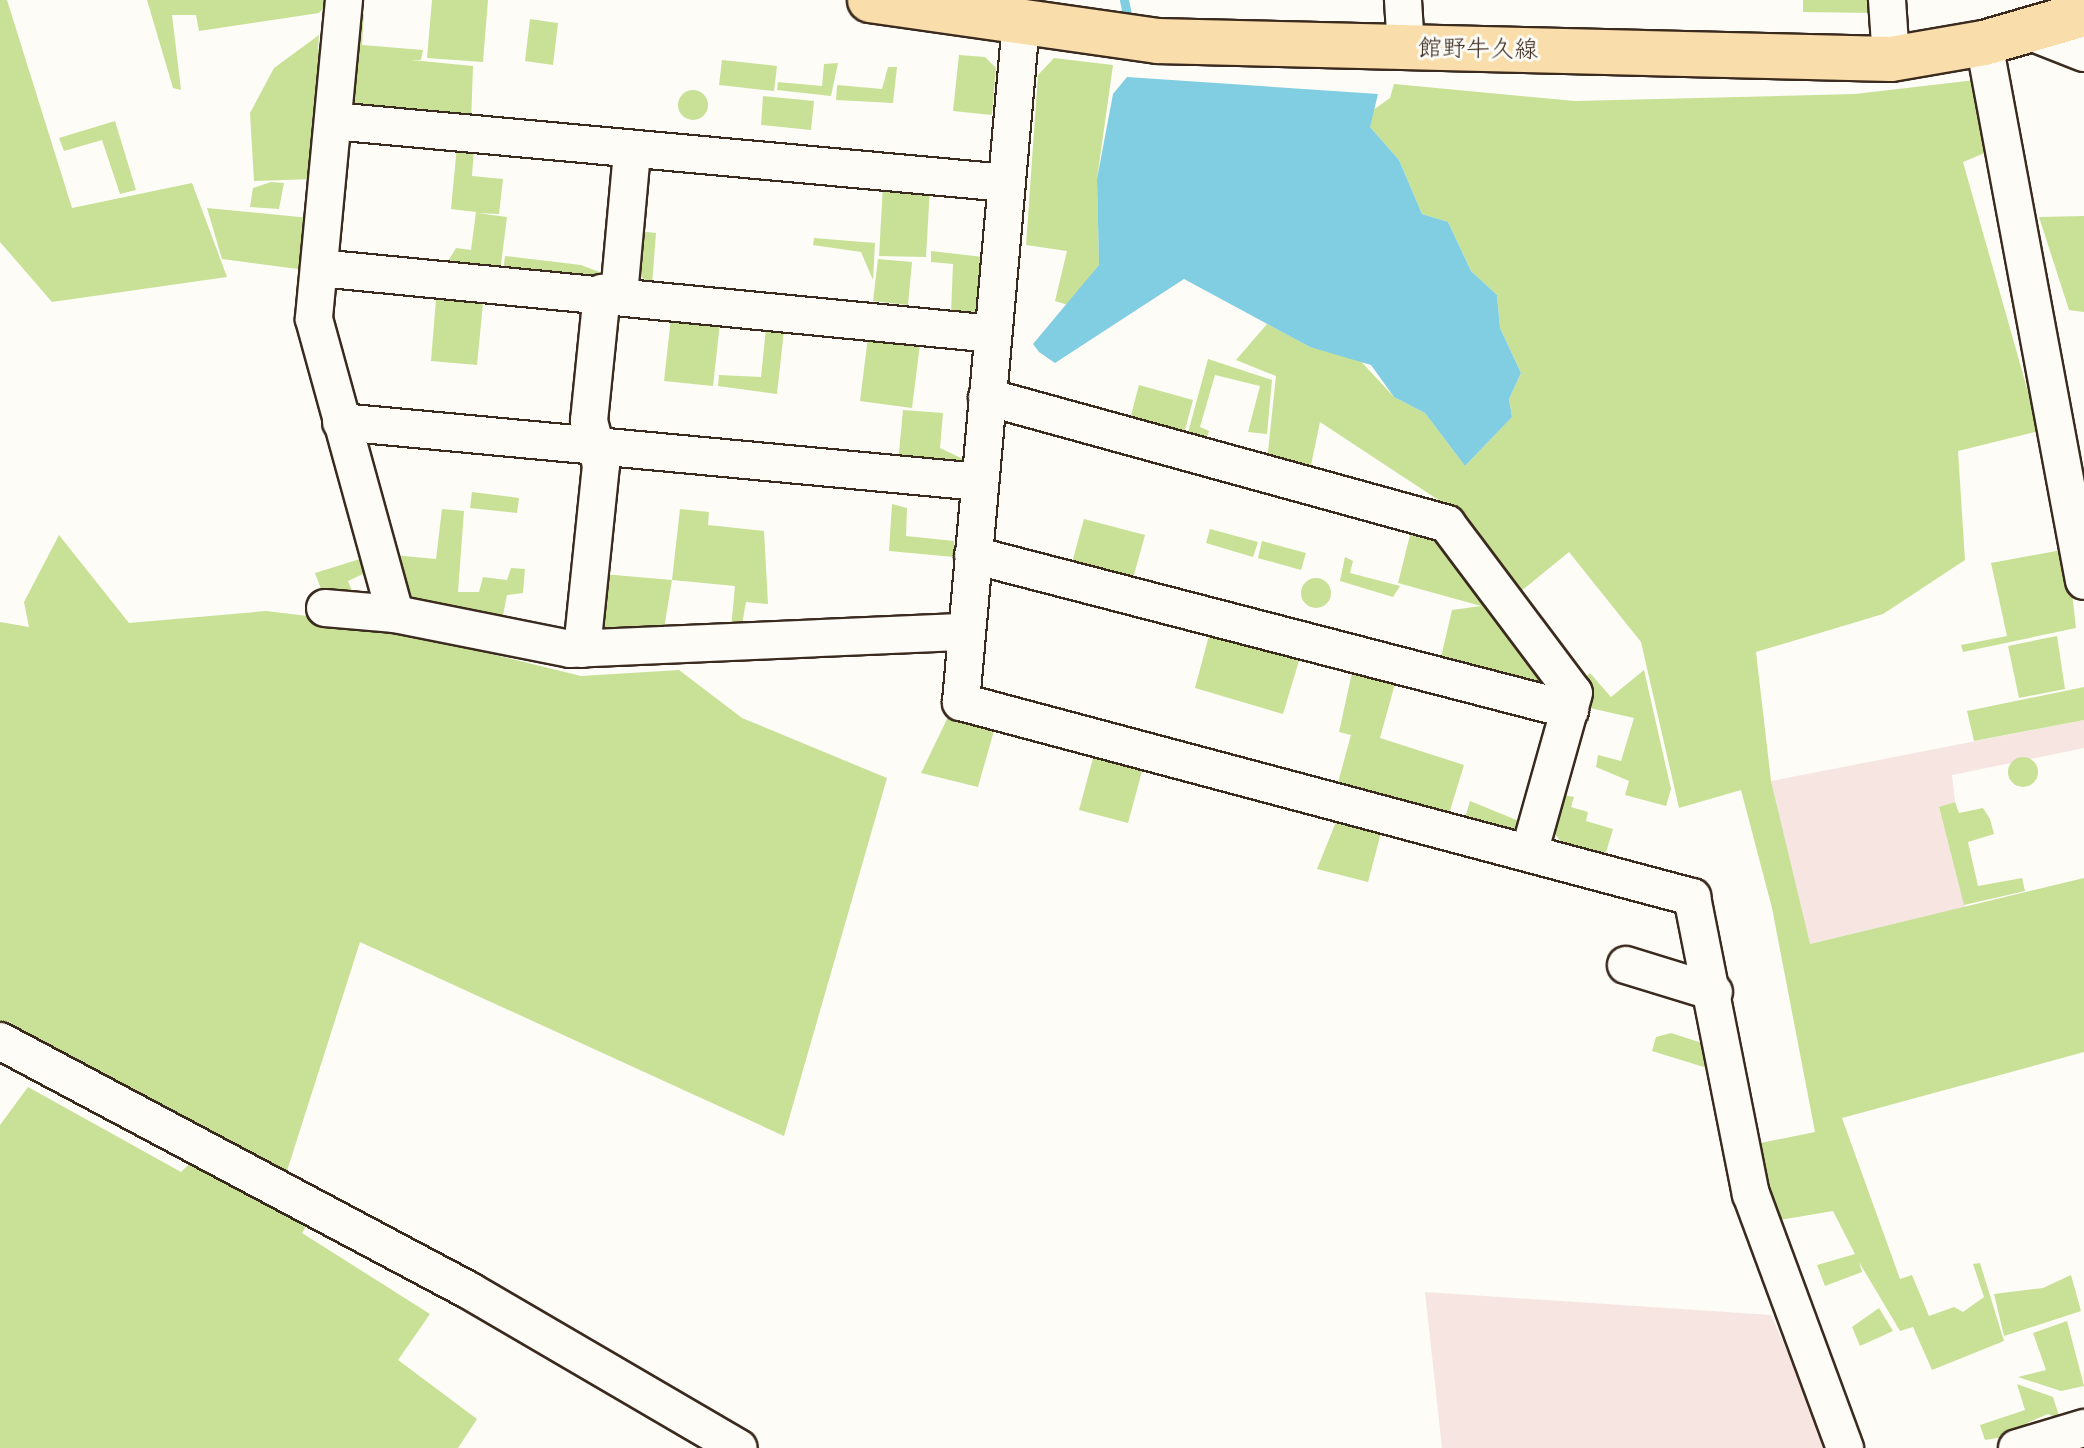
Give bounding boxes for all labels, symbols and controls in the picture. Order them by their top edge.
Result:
street label: 館野牛久線 [1418,35,1538,65]

